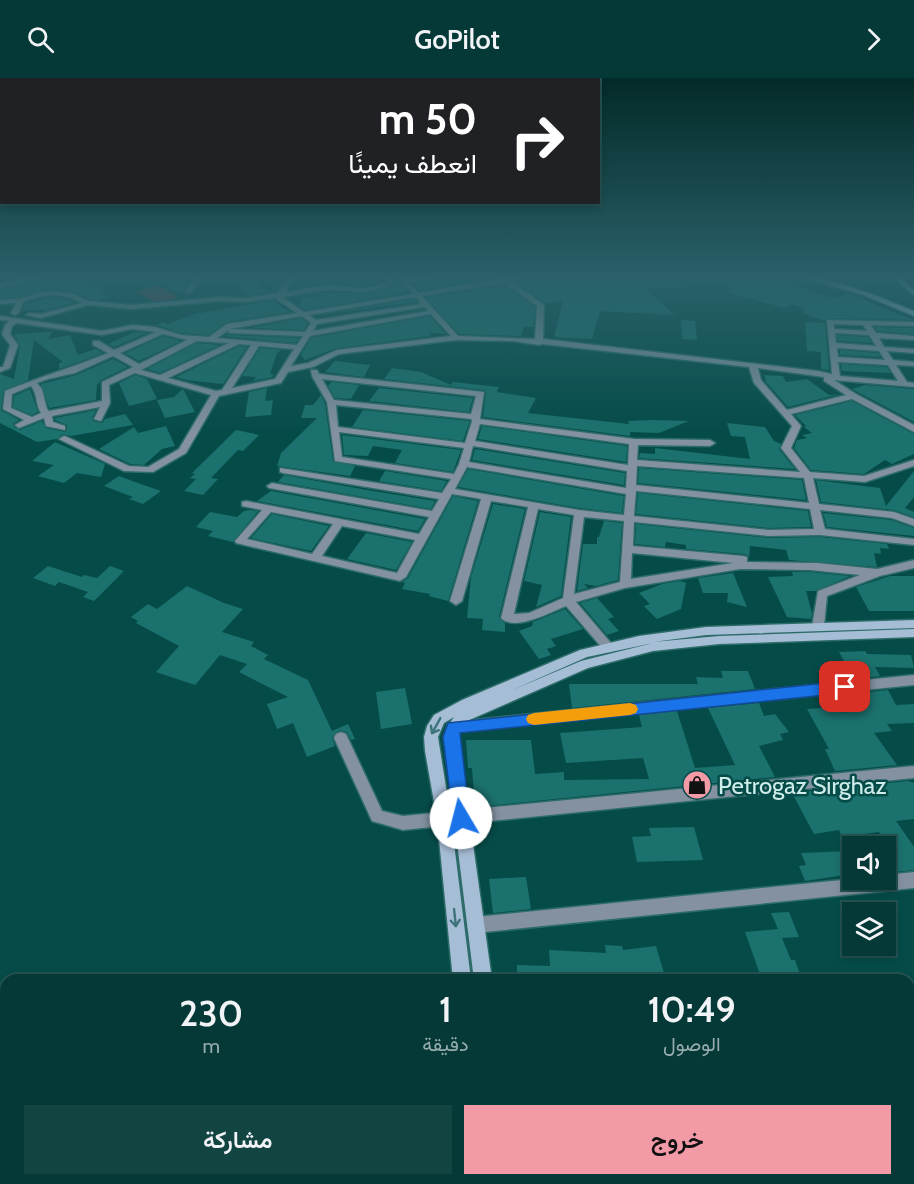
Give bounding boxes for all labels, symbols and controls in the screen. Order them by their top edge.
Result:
icon: search [24,23,57,56]
text: GoPilot [414,23,500,56]
icon: forward [857,23,890,56]
text: 50 m [379,93,477,145]
icon: right [498,102,576,180]
text: انعطف يمينًا [348,147,477,180]
pin [819,661,870,712]
icon: arrive [828,670,861,703]
one-way arrow [430,717,442,734]
shop icon: Petrogaz Sirghaz [681,769,713,801]
place label: Petrogaz Sirghaz [718,771,887,800]
position arrow [429,786,493,850]
map controls [842,836,896,956]
button: sound [842,836,896,890]
button: layers [842,902,896,956]
one-way arrow [450,907,461,927]
text: 1 [439,987,452,1031]
text: 10:49 [648,987,736,1031]
text: 230 [179,991,243,1035]
text: دقيقة [422,1032,469,1056]
text: الوصول [663,1032,721,1056]
text: m [202,1034,220,1058]
button: مشاركة [24,1105,452,1174]
button: خروج [464,1105,891,1174]

